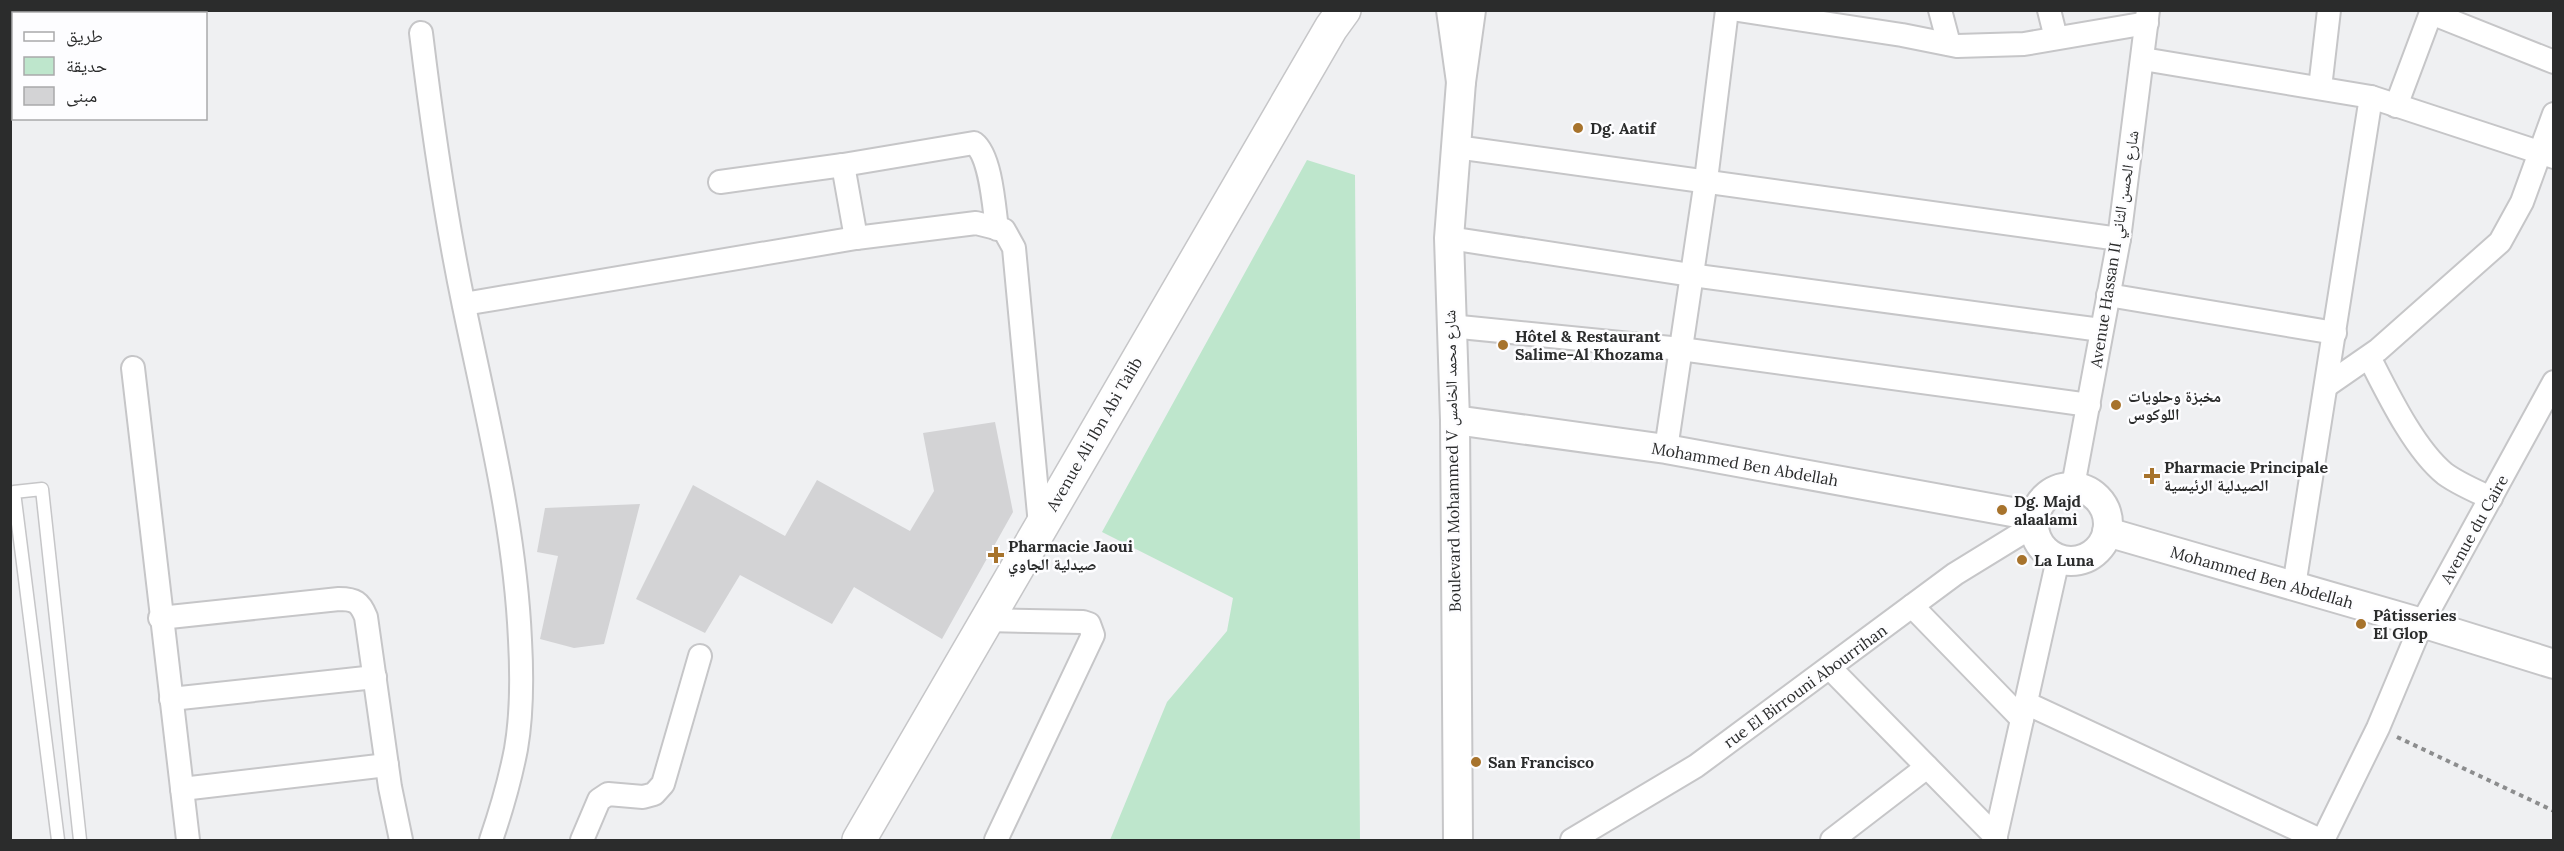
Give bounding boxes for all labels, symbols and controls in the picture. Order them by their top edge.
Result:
legend [12,12,207,120]
text: طريق [66,24,103,47]
text: حديقة [66,54,107,77]
text: مبنى [66,84,97,107]
place label: Dg. Aatif [1590,118,1657,138]
marker: Dg. Aatif [1571,121,1585,135]
street label: Avenue Hassan II شارع الحسن الثاني [2085,129,2146,371]
street label: Boulevard Mohammed V شارع محمد الخامس [1439,310,1466,612]
place label: Hôtel & Restaurant Salime-Al Khozama [1515,326,1664,364]
marker: Hôtel & Restaurant Salime-Al Khozama [1496,338,1510,352]
street label: Avenue Ali Ibn Abi Talib [1041,353,1146,515]
place label: مخبزة وحلويات اللوكوس [2128,386,2221,424]
marker: مخبزة وحلويات اللوكوس [2109,398,2123,412]
street label: Mohammed Ben Abdellah [1650,438,1840,490]
place label: Pharmacie Principale الصيدلية الرئيسية [2164,457,2328,495]
marker: Pharmacie Principale الصيدلية الرئيسية [2145,469,2159,483]
street label: Avenue du Caire [2435,471,2512,588]
place label: Dg. Majd alaalami [2014,491,2082,529]
marker: Dg. Majd alaalami [1995,503,2009,517]
place label: Pharmacie Jaoui صيدلية الجاوي [1008,536,1133,577]
street label: Mohammed Ben Abdellah [2168,541,2356,613]
marker: Pharmacie Jaoui صيدلية الجاوي [989,548,1003,562]
place label: La Luna [2034,550,2095,570]
marker: La Luna [2015,553,2029,567]
place label: Pâtisseries El Glop [2373,605,2457,643]
marker: Pâtisseries El Glop [2354,617,2368,631]
street label: rue El Birrouni Abourrihan [1719,620,1891,752]
place label: San Francisco [1488,752,1594,772]
marker: San Francisco [1469,755,1483,769]

